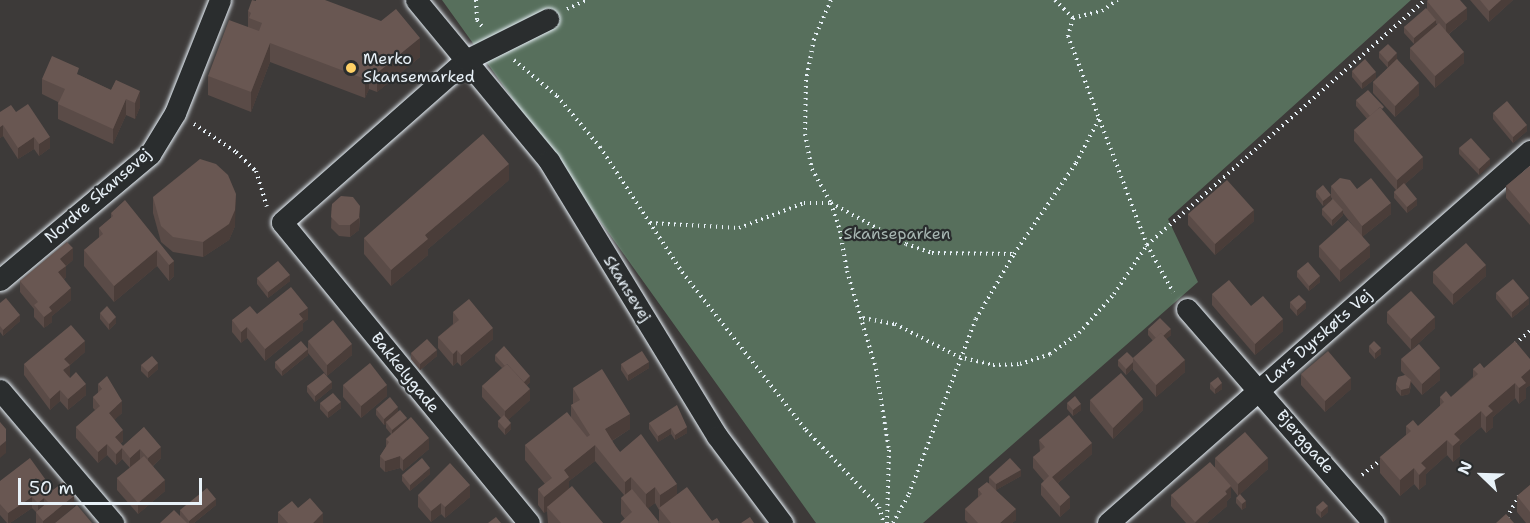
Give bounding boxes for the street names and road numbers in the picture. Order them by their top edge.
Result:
street label: Nordre Skansevej [41,145,155,247]
street label: Skansevej [599,252,655,326]
street label: Lars Dyrskøts Vej [1262,286,1376,388]
street label: Bakkelygade [367,329,443,417]
street label: Bjerggade [1272,406,1338,478]

